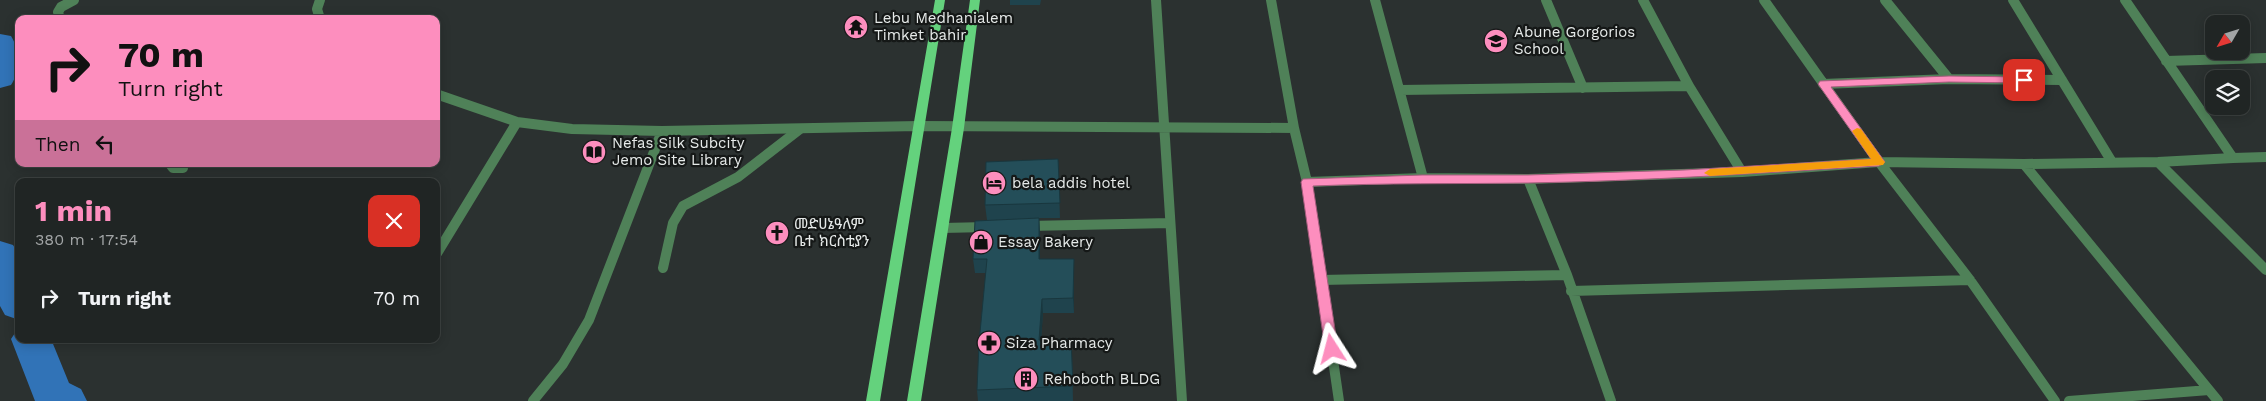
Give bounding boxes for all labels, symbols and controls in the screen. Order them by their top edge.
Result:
place label: Lebu Medhanialem Timket bahir [874,9,1013,44]
temple icon: Lebu Medhanialem Timket bahir [843,14,869,40]
north arrow [2205,15,2250,60]
map controls [2205,15,2250,115]
place label: Abune Gorgorios School [1514,23,1635,58]
school or university icon: Abune Gorgorios School [1483,28,1509,54]
text: 70 m [118,34,204,76]
icon: right [35,35,100,100]
pin [2003,59,2045,101]
icon: arrive [2010,66,2038,94]
button: layers [2205,70,2250,115]
text: Turn right [118,76,223,101]
icon: left [91,130,119,158]
text: Then [35,133,81,156]
place label: Nefas Silk Subcity Jemo Site Library [612,134,745,169]
library icon: Nefas Silk Subcity Jemo Site Library [581,139,607,165]
hotel icon: bela addis hotel [981,170,1007,196]
place label: bela addis hotel [1012,174,1130,192]
text: 1 min [35,193,112,228]
button: close [368,195,420,247]
place label: መድሀኔዓለም ቤተ ክርስቲያን [794,215,869,250]
church icon: መድሀኔዓለም ቤተ ክርስቲያን [764,220,790,246]
shop icon: Essay Bakery [968,229,994,255]
text: 380 m · 17:54 [35,230,138,249]
place label: Essay Bakery [998,233,1093,251]
icon: right [35,284,63,312]
text: Turn right [78,287,171,310]
text: 70 m [373,287,420,310]
position arrow [1305,322,1357,374]
pharmacy icon: Siza Pharmacy [976,330,1002,356]
place label: Siza Pharmacy [1006,334,1113,352]
building icon: Rehoboth BLDG [1013,366,1039,392]
place label: Rehoboth BLDG [1044,370,1160,388]

